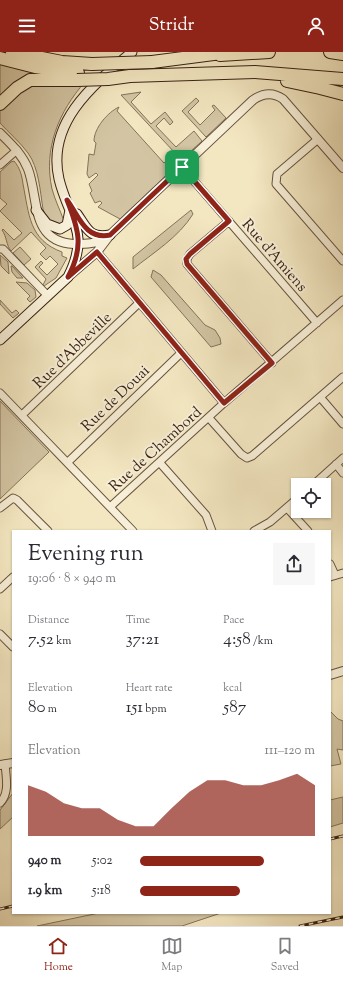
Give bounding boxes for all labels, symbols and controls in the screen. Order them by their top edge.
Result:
text: Stridr [149,13,194,39]
icon: menu [16,15,38,37]
icon: person [305,15,327,37]
pin [165,150,199,184]
icon: arrive [171,156,193,178]
street label: Rue d'Amiens [236,215,311,297]
street label: Rue d'Abbeville [29,308,117,394]
street label: Rue de Douai [77,361,155,437]
street label: Rue de Chambord [105,402,207,497]
map controls [291,478,331,518]
button: locate [291,478,331,518]
text: Evening run [28,539,144,571]
button: share [273,543,315,585]
text: 19:06 · 8 × 940 m [28,570,116,588]
text: Distance [28,612,69,628]
text: Time [126,612,150,628]
text: Pace [223,612,244,628]
text: 7.52 [28,628,54,652]
text: 37:21 [126,628,159,652]
text: 4:58 [223,628,251,652]
text: km [54,633,71,649]
text: /km [251,633,273,649]
text: Elevation [28,680,73,696]
text: Heart rate [126,680,173,696]
text: kcal [223,680,242,696]
text: 80 [28,696,46,720]
text: 151 [126,696,143,720]
text: 587 [223,696,246,720]
text: m [46,701,57,717]
text: bpm [143,701,166,717]
text: Elevation [28,742,81,760]
text: 111–120 m [265,742,315,760]
text: 940 m [28,852,61,870]
text: 5:02 [92,852,113,870]
text: 1.9 km [28,882,62,900]
text: 5:18 [92,882,111,900]
tab: Home [44,935,73,975]
tab: Map [161,935,183,975]
tab: Saved [271,935,299,975]

